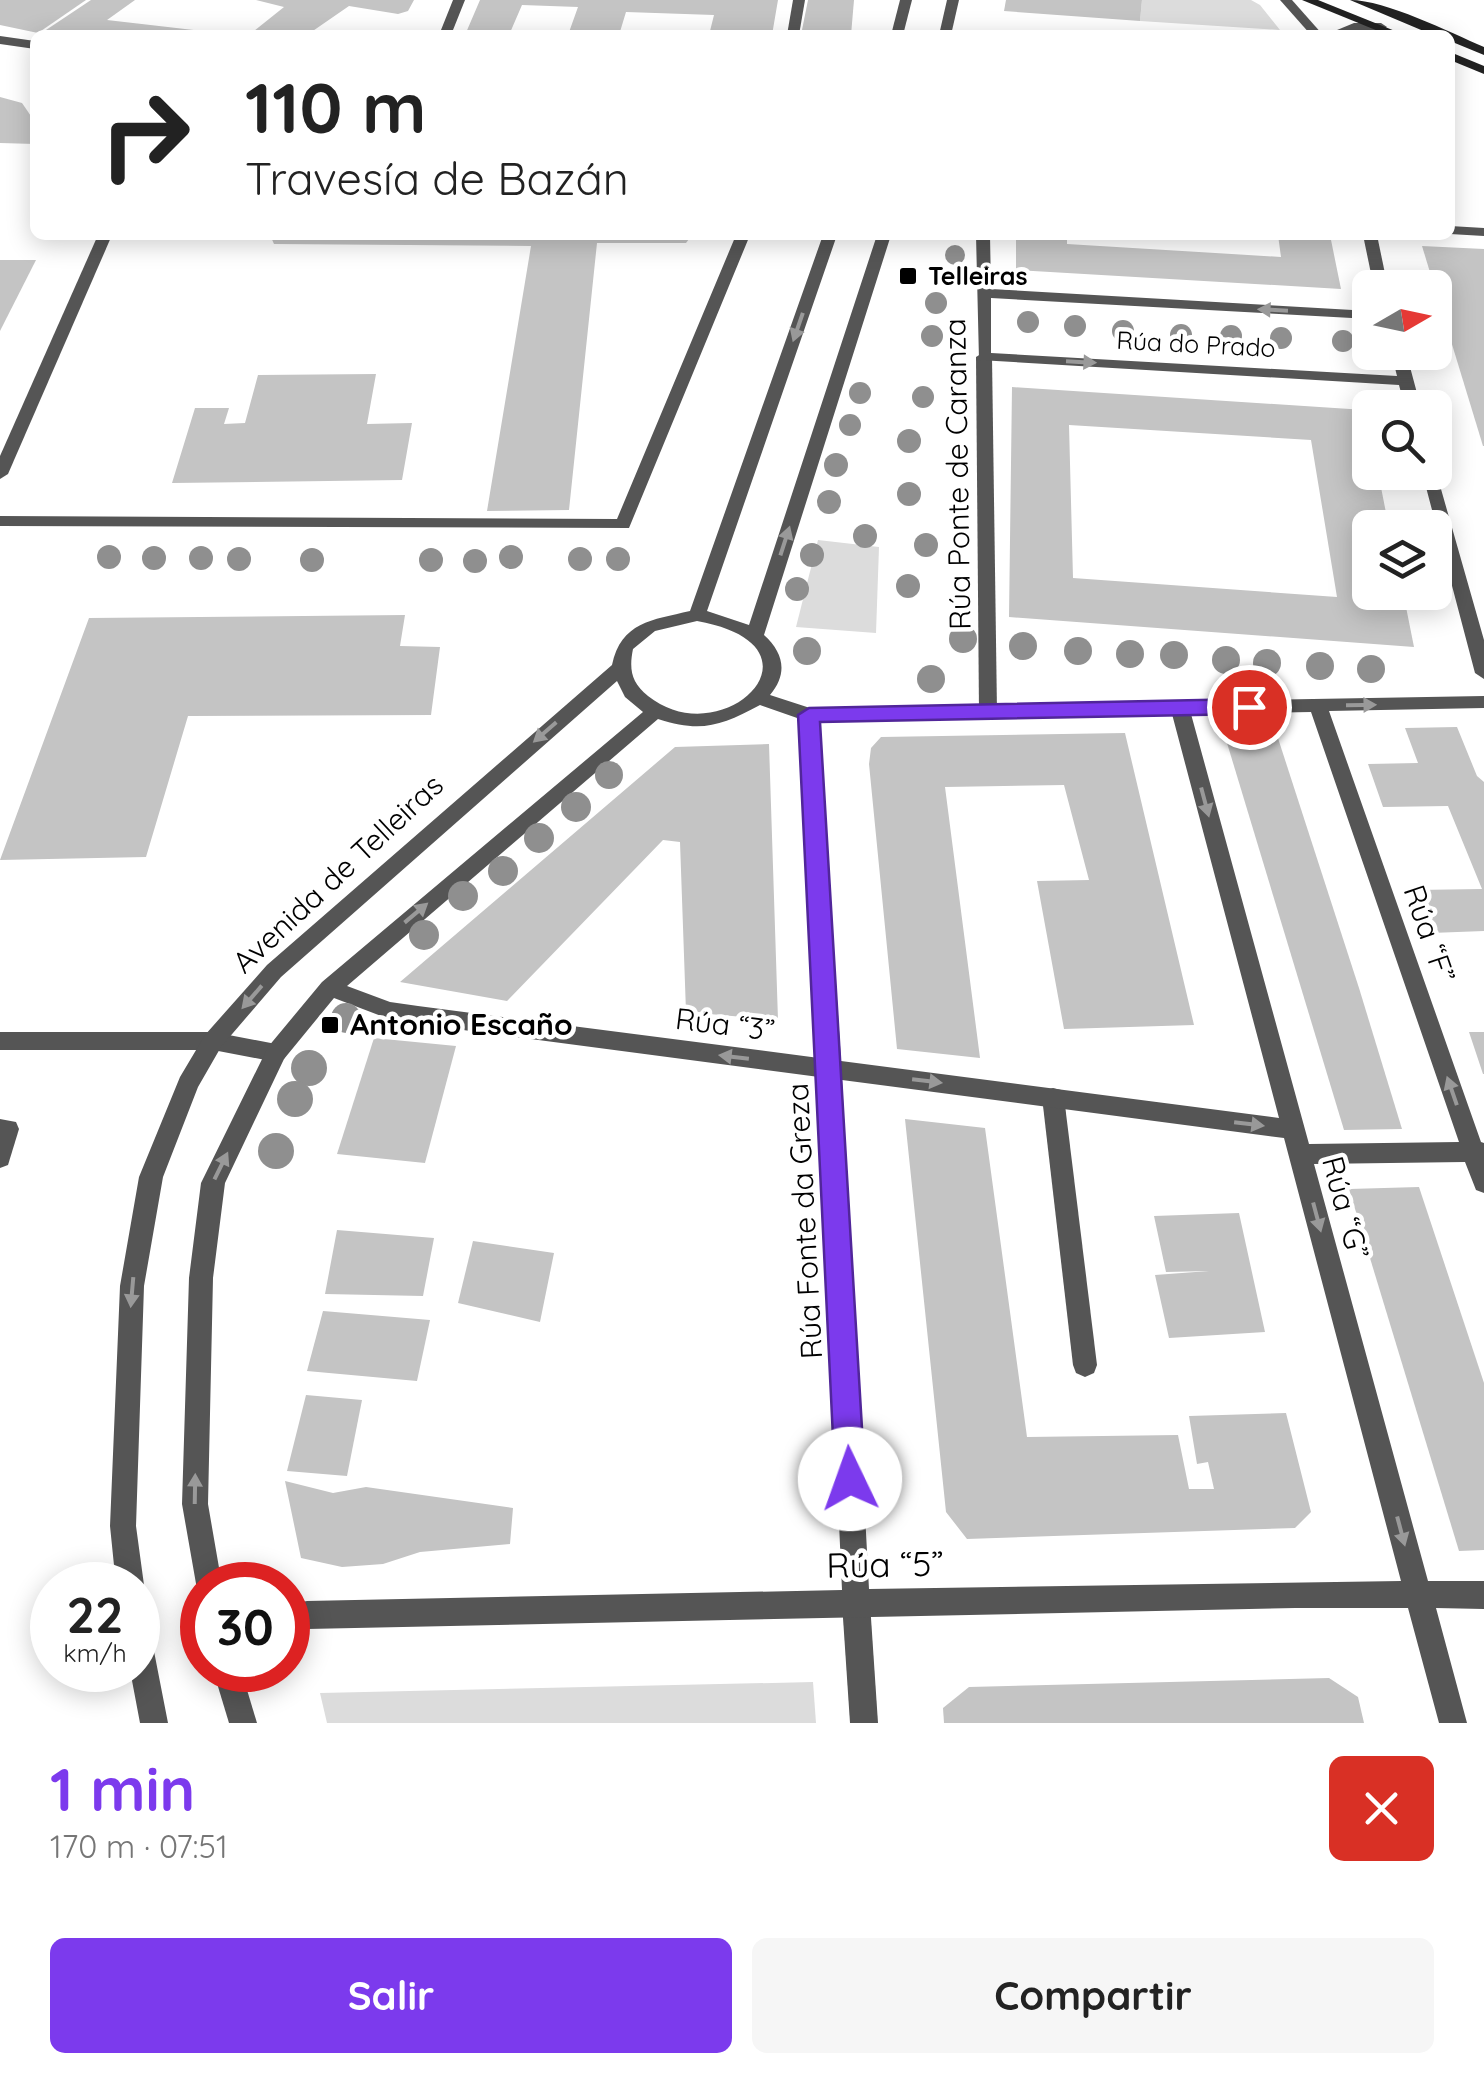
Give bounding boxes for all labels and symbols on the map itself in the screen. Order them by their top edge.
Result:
place label: Telleiras [928,260,1028,291]
marker: Telleiras [897,265,919,287]
north arrow [1352,270,1452,370]
one-way arrow [1256,302,1288,318]
one-way arrow [790,312,805,342]
street label: Rúa Ponte de Caranza [935,318,979,630]
street label: Rúa do Prado [1116,324,1276,363]
one-way arrow [1066,354,1098,370]
one-way arrow [779,526,794,556]
pin [1207,665,1292,750]
one-way arrow [1346,696,1378,712]
one-way arrow [532,721,557,743]
street label: Avenida de Telleiras [224,766,451,981]
one-way arrow [1198,787,1214,818]
street label: Rúa “F” [1396,880,1464,988]
one-way arrow [404,903,429,924]
one-way arrow [241,984,263,1009]
street label: Rúa “3” [673,999,777,1049]
place label: Antonio Escaño [350,1005,573,1043]
marker: Antonio Escaño [319,1014,341,1036]
one-way arrow [717,1048,749,1064]
one-way arrow [912,1074,944,1090]
one-way arrow [1444,1075,1459,1105]
street label: Rúa Fonte da Greza [778,1082,830,1360]
one-way arrow [1234,1116,1266,1132]
one-way arrow [212,1152,229,1181]
street label: Rúa “G” [1314,1152,1378,1263]
one-way arrow [1309,1202,1325,1233]
one-way arrow [124,1276,140,1308]
position arrow [798,1427,902,1531]
one-way arrow [188,1472,204,1504]
one-way arrow [1393,1516,1409,1547]
street label: Rúa “5” [826,1541,944,1587]
speed limit sign: 30 [180,1562,310,1692]

